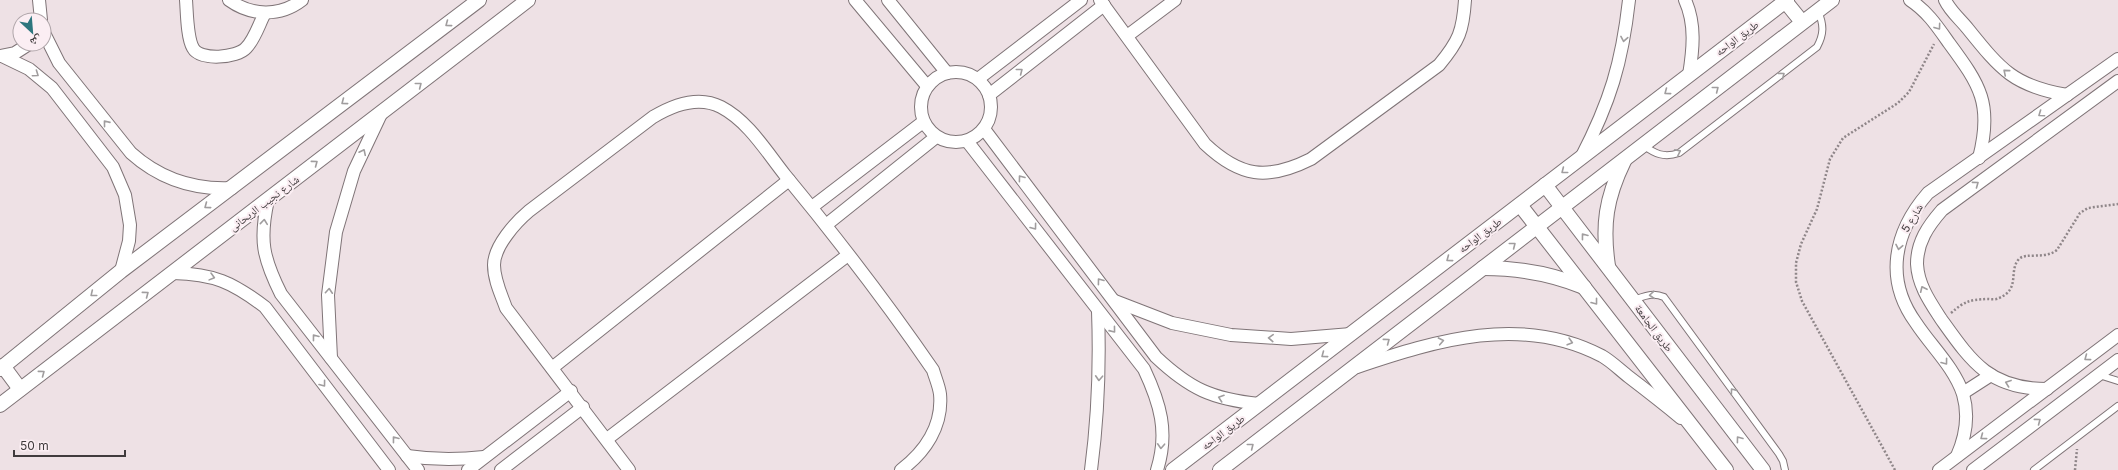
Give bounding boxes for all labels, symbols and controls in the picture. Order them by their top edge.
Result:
north arrow [12,12,52,52]
street label: طريق الواحه [1713,17,1761,59]
one-way arrow [445,19,452,26]
one-way arrow [1933,22,1940,29]
text: ش [27,31,45,50]
one-way arrow [1621,36,1629,42]
one-way arrow [32,69,39,77]
one-way arrow [1015,69,1022,76]
one-way arrow [2003,69,2010,76]
one-way arrow [1777,72,1784,79]
one-way arrow [414,82,421,89]
one-way arrow [1664,87,1671,94]
one-way arrow [1711,87,1718,94]
one-way arrow [342,98,349,105]
one-way arrow [2038,109,2045,116]
one-way arrow [104,120,111,127]
one-way arrow [358,149,366,156]
one-way arrow [1673,149,1681,157]
one-way arrow [311,161,318,168]
one-way arrow [1561,166,1568,173]
street label: شارع نجيب الريحانى [226,172,302,234]
one-way arrow [1019,175,1026,182]
one-way arrow [1972,181,1979,189]
street label: شارع 5 [1898,201,1926,235]
one-way arrow [205,202,212,209]
street label: طريق الواحه [1456,214,1504,256]
one-way arrow [259,219,268,225]
one-way arrow [1029,223,1036,230]
one-way arrow [1581,233,1588,240]
one-way arrow [1508,243,1515,250]
one-way arrow [1895,244,1903,250]
one-way arrow [1447,254,1454,261]
one-way arrow [208,272,215,281]
one-way arrow [1098,279,1105,286]
one-way arrow [1920,286,1928,293]
one-way arrow [324,288,333,294]
one-way arrow [90,289,97,296]
one-way arrow [141,291,148,298]
one-way arrow [1649,291,1655,300]
one-way arrow [1591,297,1598,304]
street label: طريق الجامعة [1632,302,1676,354]
one-way arrow [1108,325,1115,333]
one-way arrow [1268,333,1274,342]
one-way arrow [312,334,319,341]
one-way arrow [1566,337,1573,346]
one-way arrow [1438,338,1444,346]
one-way arrow [1383,339,1390,346]
one-way arrow [1321,350,1328,357]
one-way arrow [2084,354,2091,361]
one-way arrow [1941,358,1948,365]
one-way arrow [38,370,45,377]
one-way arrow [1095,375,1104,381]
one-way arrow [318,379,325,386]
one-way arrow [2005,380,2012,388]
one-way arrow [1731,389,1738,396]
one-way arrow [1217,394,1224,403]
street label: طريق الواحه [1199,411,1247,453]
one-way arrow [2033,419,2040,426]
scale bar [14,432,125,458]
one-way arrow [1980,432,1987,439]
one-way arrow [392,437,399,444]
one-way arrow [1737,437,1744,444]
text: 50 m [20,438,49,453]
one-way arrow [1157,443,1166,449]
one-way arrow [1247,443,1254,451]

